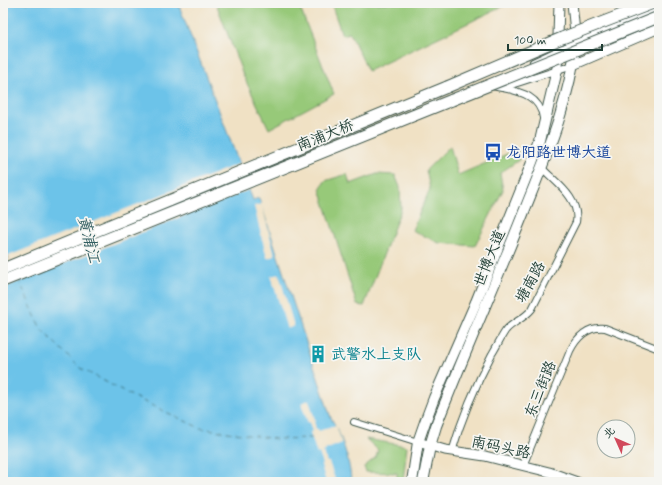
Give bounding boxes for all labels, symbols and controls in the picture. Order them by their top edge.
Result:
scale bar [508,26,602,52]
text: 100 m [514,33,546,49]
street label: 南浦大桥 [294,115,357,156]
bus stop icon: 龙阳路世博大道 [483,142,503,162]
place label: 龙阳路世博大道 [506,143,611,163]
water label: 黄浦江 [73,214,105,266]
street label: 世博大道 [469,227,510,290]
street label: 塘南路 [511,258,551,307]
building icon: 武警水上支队 [308,344,328,364]
place label: 武警水上支队 [331,345,421,365]
street label: 东三街路 [520,358,561,421]
north arrow [596,419,636,459]
text: 北 [601,424,618,441]
street label: 南码头路 [469,432,532,464]

